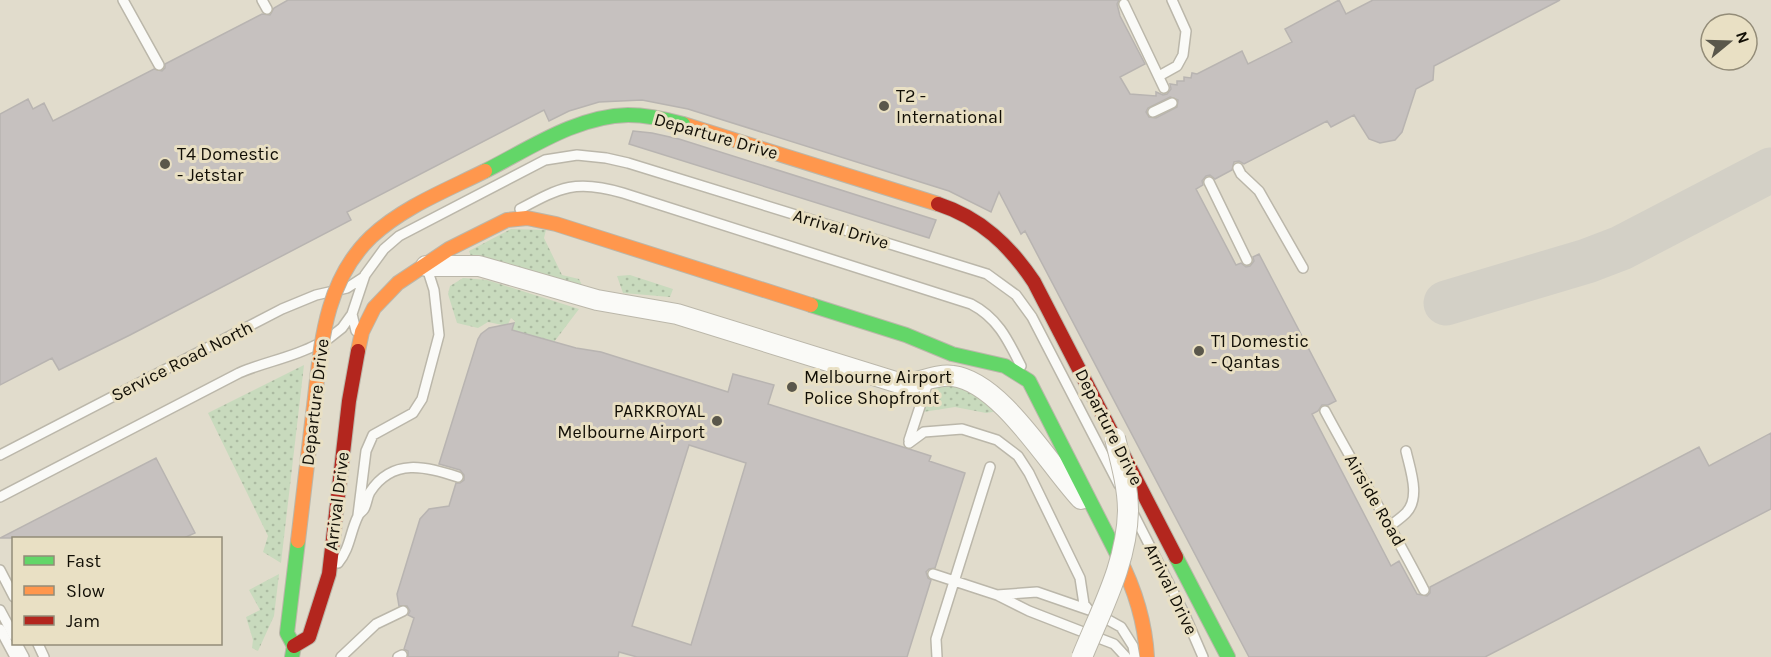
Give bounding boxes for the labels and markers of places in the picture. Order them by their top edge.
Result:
place label: T2 - International [896,85,1003,128]
marker: T2 - International [877,99,891,113]
place label: T4 Domestic - Jetstar [177,143,279,186]
marker: T4 Domestic - Jetstar [158,157,172,171]
place label: T1 Domestic - Qantas [1211,330,1309,373]
marker: T1 Domestic - Qantas [1192,344,1206,358]
place label: Melbourne Airport Police Shopfront [804,366,952,409]
marker: Melbourne Airport Police Shopfront [785,380,799,394]
place label: PARKROYAL Melbourne Airport [557,400,706,443]
marker: PARKROYAL Melbourne Airport [710,414,724,428]

